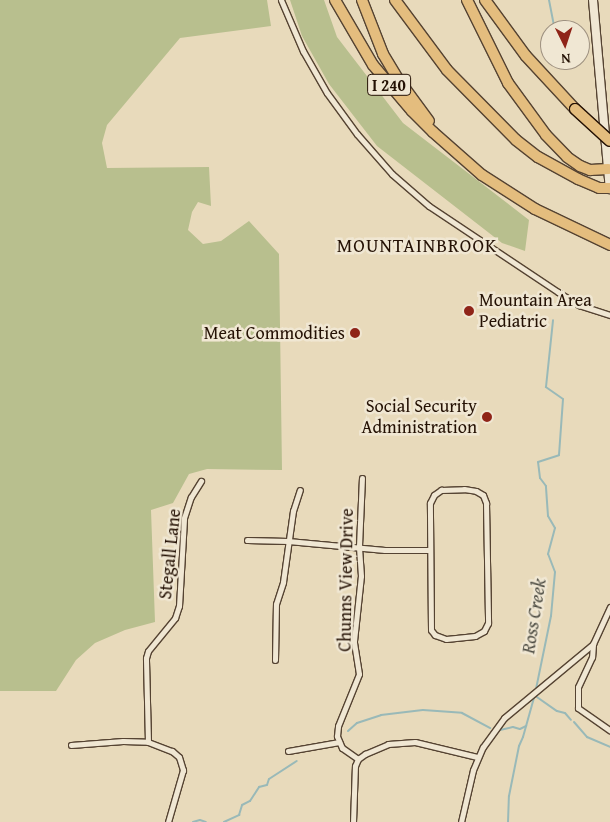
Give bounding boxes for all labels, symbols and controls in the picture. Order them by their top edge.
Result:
north arrow [540,20,590,70]
text: N [561,49,571,69]
road number: I 240 [366,72,412,98]
district label: MOUNTAINBROOK [335,235,499,257]
place label: Mountain Area Pediatric [479,290,592,332]
marker: Mountain Area Pediatric [463,305,475,317]
place label: Meat Commodities [204,322,345,344]
marker: Meat Commodities [349,327,361,339]
place label: Social Security Administration [362,396,477,438]
marker: Social Security Administration [481,411,493,423]
street label: Stegall Lane [155,508,185,600]
street label: Chunns View Drive [334,508,358,652]
water label: Ross Creek [517,577,551,655]

